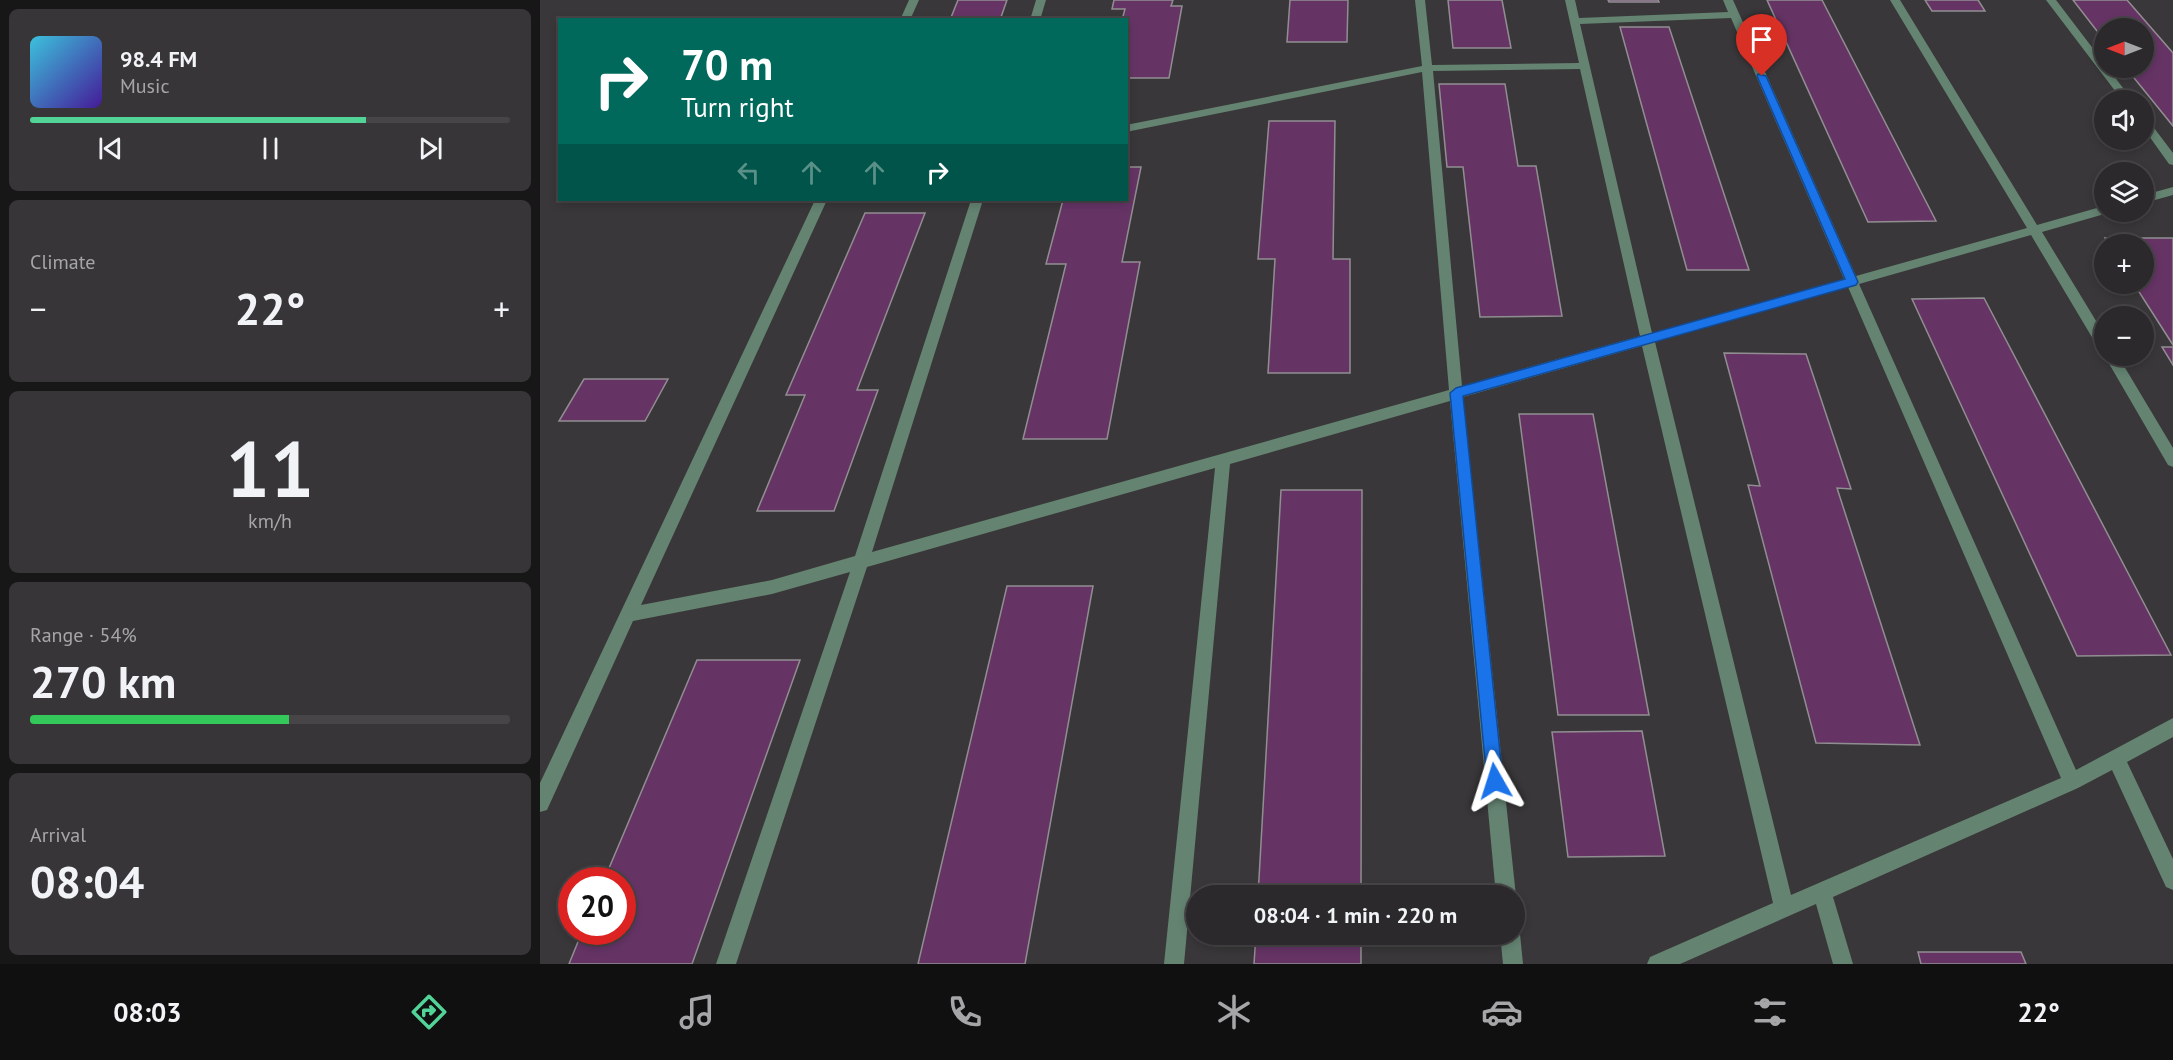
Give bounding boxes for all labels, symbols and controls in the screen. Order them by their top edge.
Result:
pin [1736,14,1787,76]
north arrow [2094,18,2154,78]
map controls [2094,18,2154,366]
icon: arrive [1745,23,1778,56]
text: 70 m [681,37,773,92]
icon: right [582,42,660,120]
text: 98.4 FM [120,45,197,73]
text: Music [120,73,169,99]
text: Turn right [681,90,794,124]
button: sound [2094,90,2154,150]
icon: previous [94,132,127,165]
icon: pause [254,132,287,165]
icon: next [414,132,447,165]
icon: left [732,156,765,189]
icon: ahead [795,156,828,189]
icon: ahead [858,156,891,189]
icon: right [921,156,954,189]
button: layers [2094,162,2154,222]
button: + [2094,234,2154,294]
text: Climate [30,249,96,275]
text: 22° [235,279,305,337]
text: − [30,287,47,330]
text: + [493,287,510,330]
button: − [2094,306,2154,366]
text: 11 [226,418,314,519]
text: km/h [248,508,292,534]
text: Range · 54% [30,622,137,648]
text: 270 km [30,652,176,710]
position arrow [1463,749,1527,813]
text: Arrival [30,822,86,848]
text: 08:04 [30,852,144,910]
speed limit sign: 20 [558,867,636,945]
text: 08:04 · 1 min · 220 m [1254,901,1457,929]
icon: directions [408,991,450,1033]
icon: music [676,991,718,1033]
icon: phone [944,991,986,1033]
icon: climate [1213,991,1255,1033]
icon: car [1481,991,1523,1033]
icon: filters [1749,991,1791,1033]
text: 08:03 [113,995,182,1029]
text: 22° [2017,995,2060,1029]

